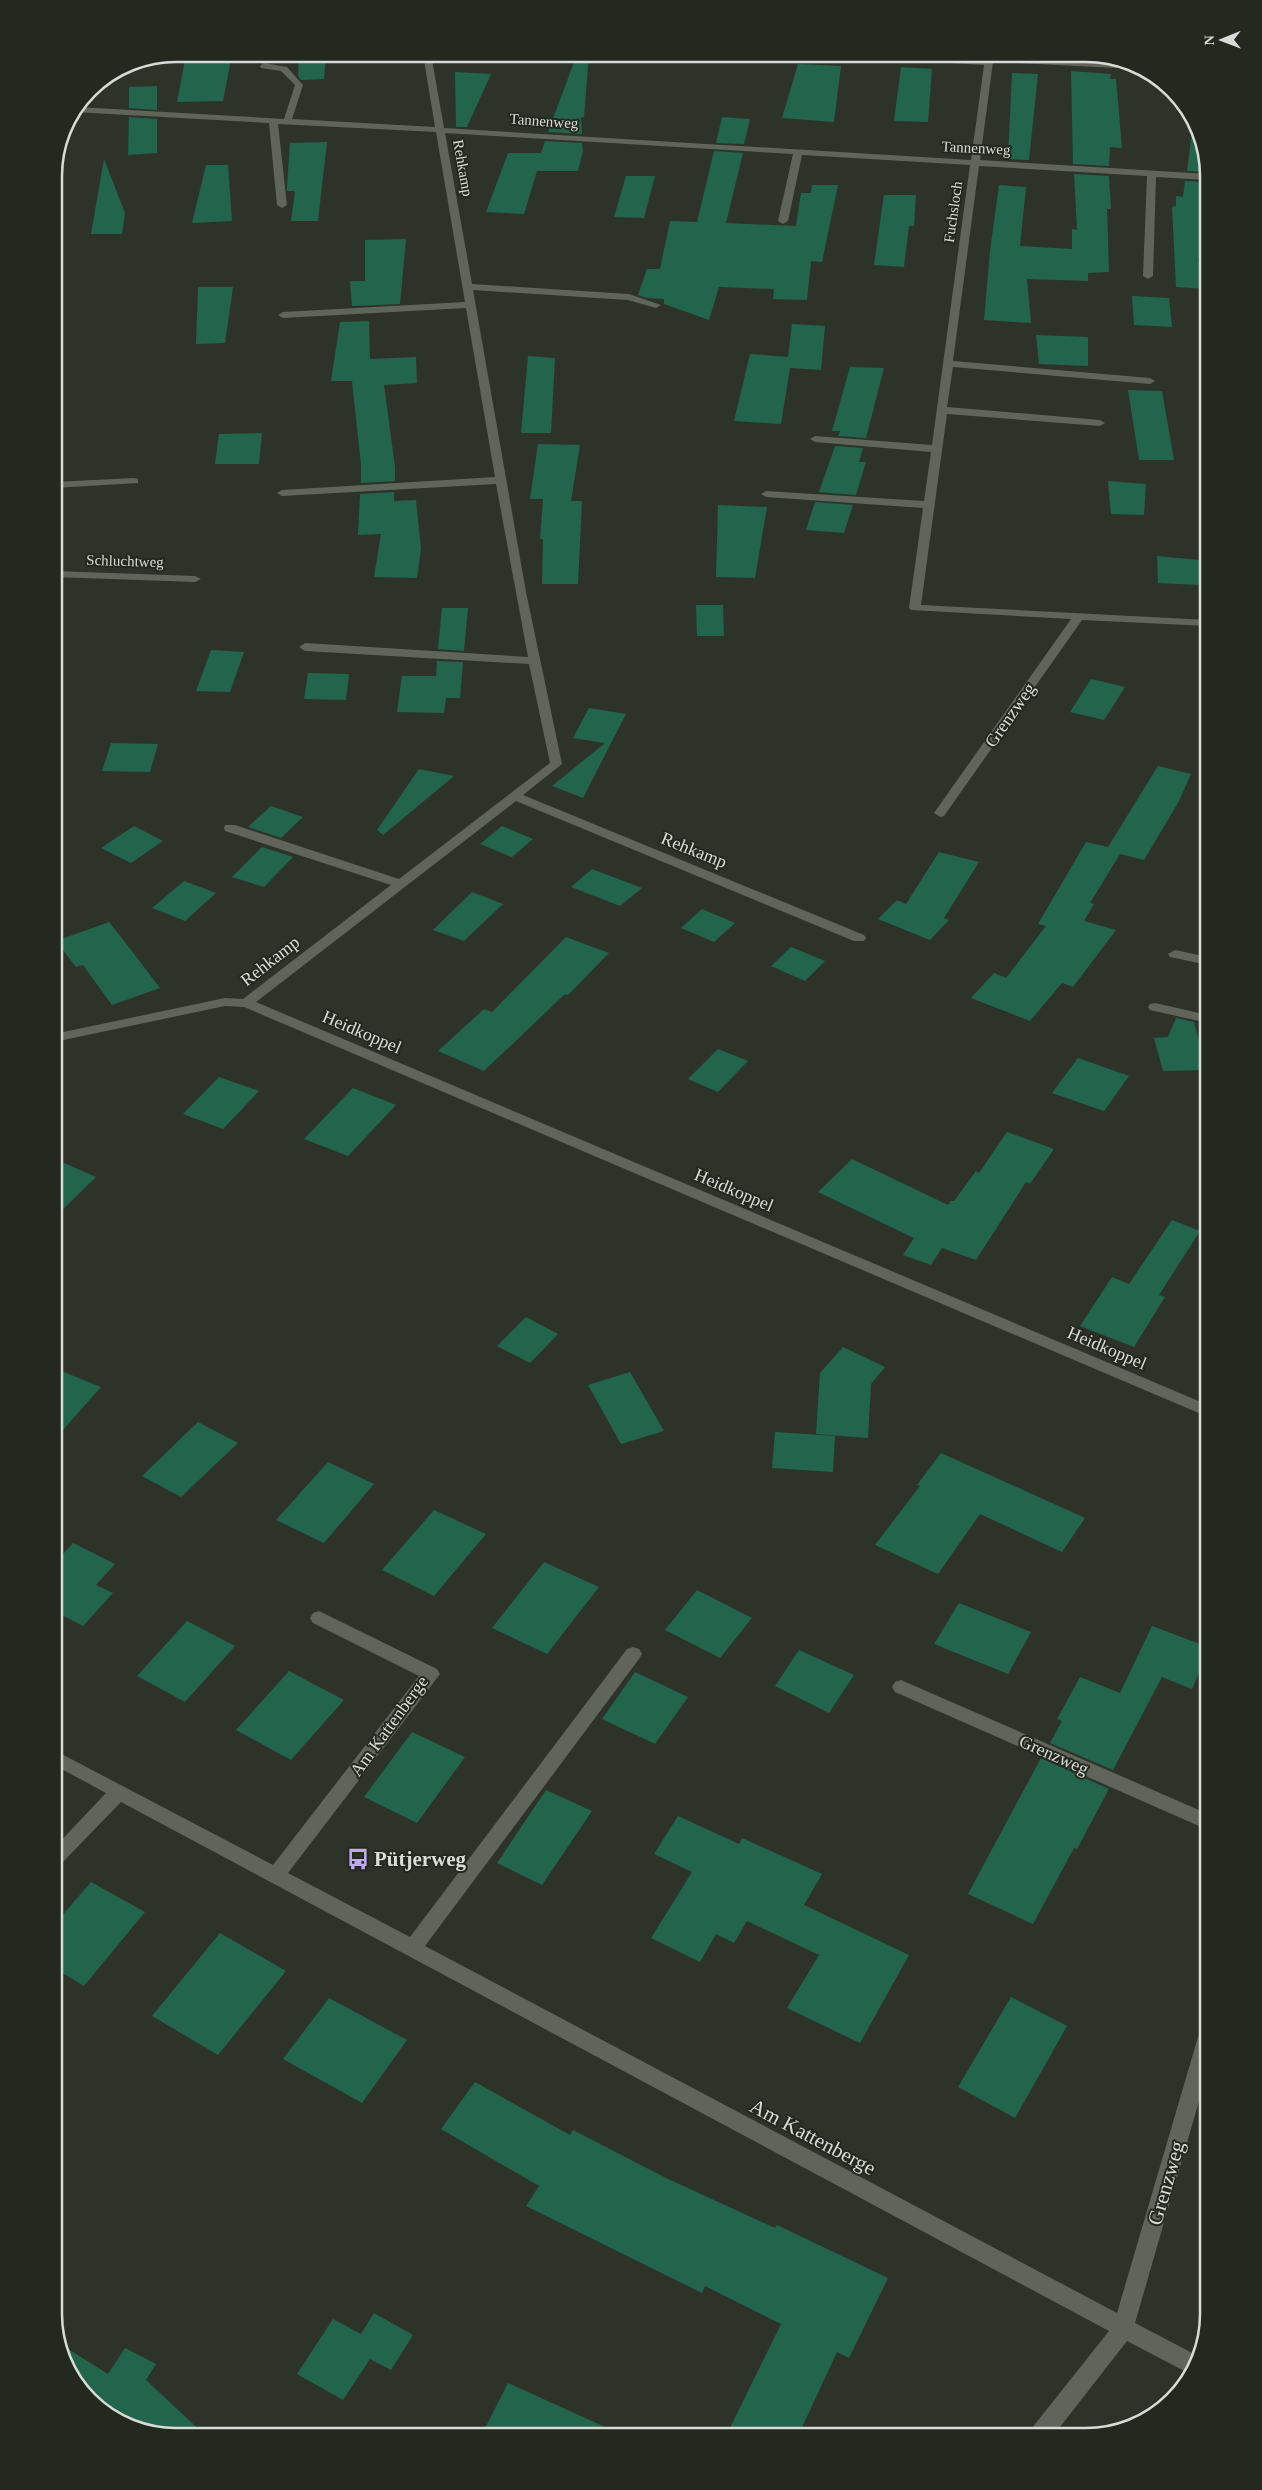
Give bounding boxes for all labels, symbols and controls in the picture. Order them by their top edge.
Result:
north arrow [1197,15,1247,65]
text: N [1202,35,1217,45]
street label: Tannenweg [509,111,579,131]
street label: Rehkamp [450,138,476,198]
street label: Tannenweg [941,138,1011,158]
street label: Fuchsloch [941,180,965,244]
street label: Schluchtweg [86,552,164,570]
street label: Grenzweg [981,679,1039,751]
street label: Rehkamp [658,828,730,872]
street label: Rehkamp [237,932,303,990]
street label: Heidkoppel [319,1006,405,1058]
street label: Heidkoppel [691,1164,777,1216]
street label: Heidkoppel [1064,1322,1150,1374]
street label: Am Kattenberge [346,1672,432,1780]
street label: Grenzweg [1016,1731,1092,1779]
bus stop icon: Pütjerweg [345,1846,371,1872]
place label: Pütjerweg [374,1847,467,1871]
street label: Am Kattenberge [746,2094,880,2180]
street label: Grenzweg [1143,2138,1190,2228]

